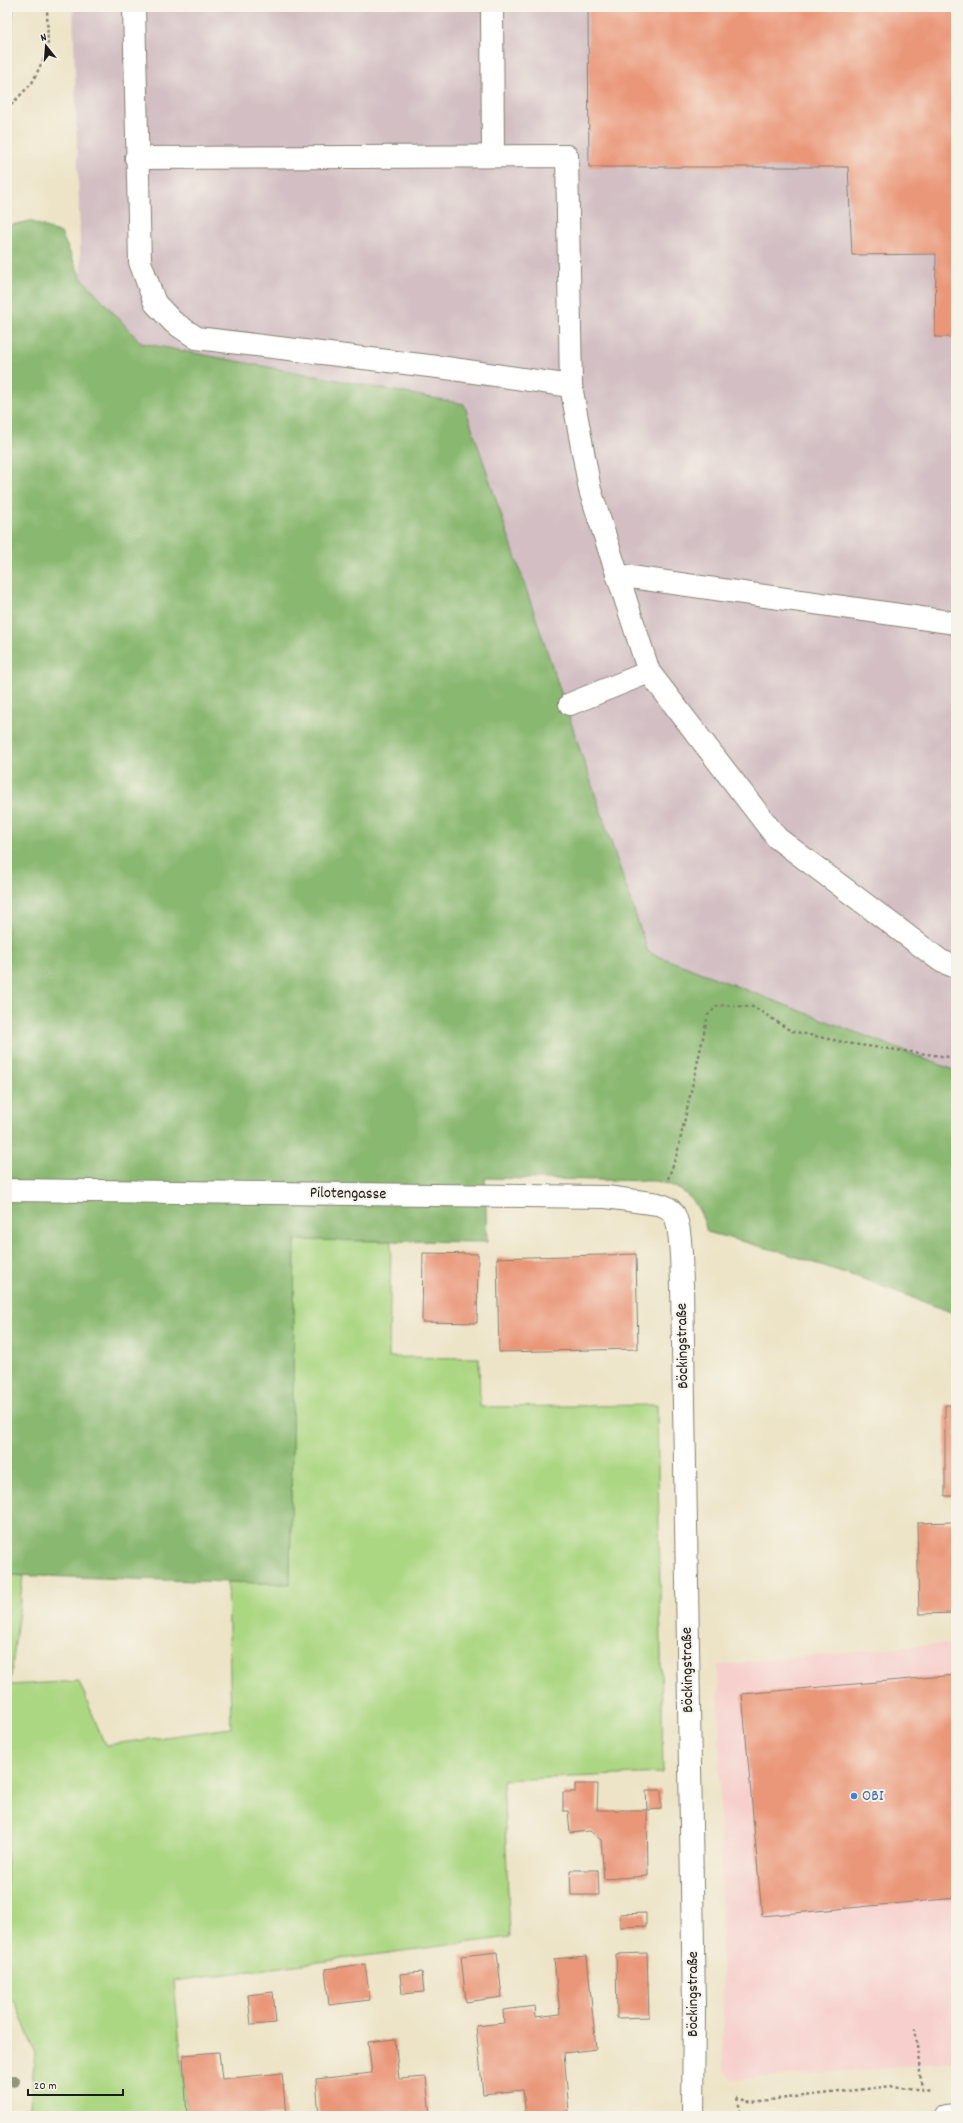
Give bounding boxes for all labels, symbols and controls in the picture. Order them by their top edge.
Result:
north arrow [26,26,66,66]
text: N [39,30,49,47]
street label: Pilotengasse [310,1182,386,1206]
street label: Böckingstraße [671,1303,695,1389]
street label: Böckingstraße [676,1627,700,1713]
place label: OBI [862,1785,884,1808]
marker: OBI [849,1791,859,1801]
street label: Böckingstraße [682,1951,705,2037]
scale bar [28,2071,123,2097]
text: 20 m [34,2078,57,2095]

